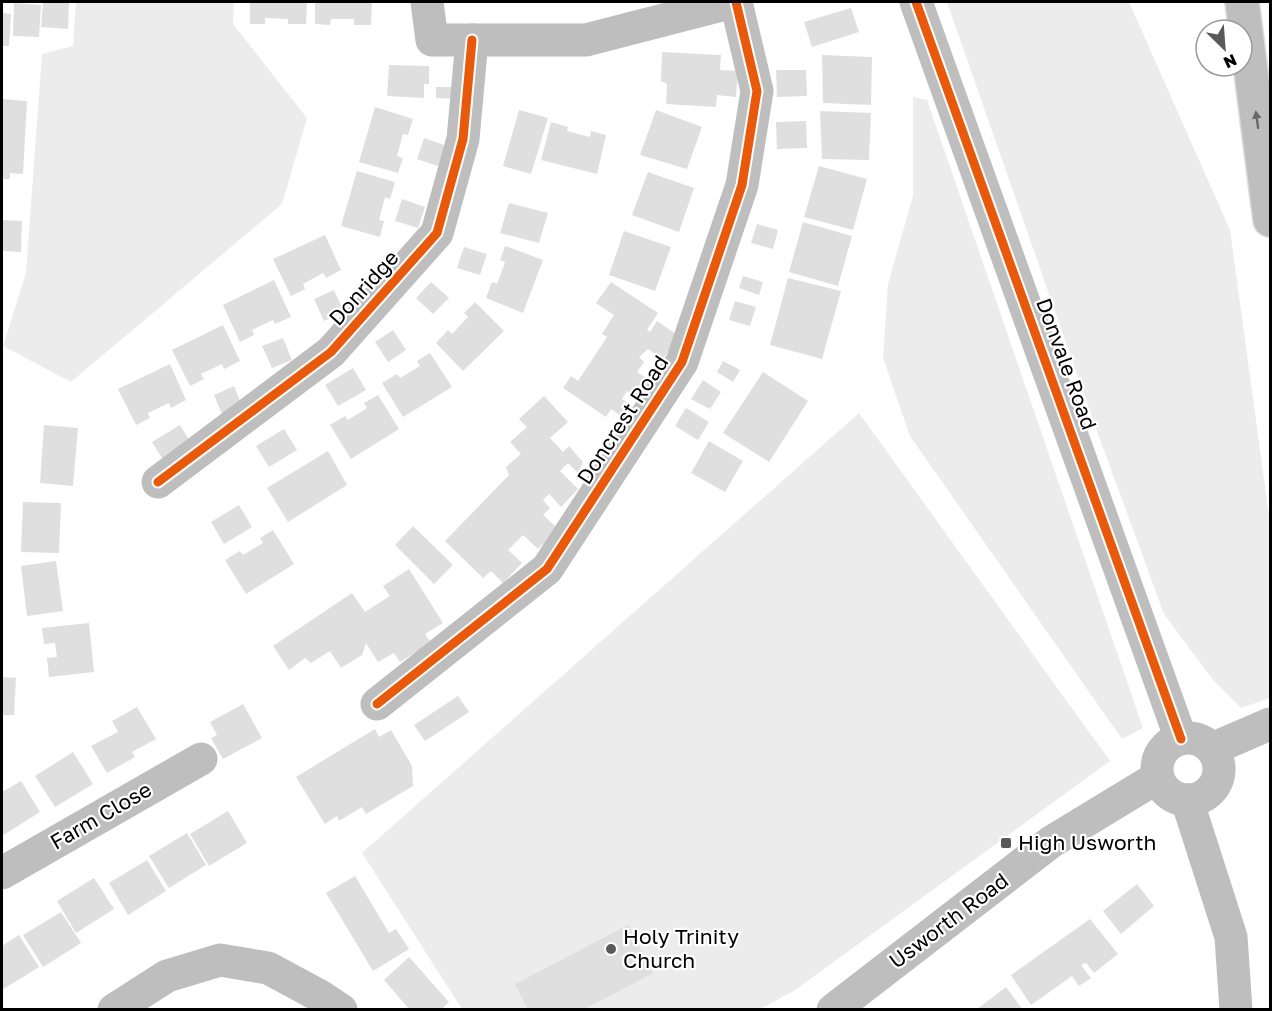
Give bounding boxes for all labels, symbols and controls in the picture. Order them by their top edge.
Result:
north arrow [1194,18,1254,78]
text: N [1221,50,1240,73]
one-way arrow [1253,110,1262,129]
street label: Donridge [323,244,404,330]
street label: Donvale Road [1031,294,1103,433]
street label: Doncrest Road [571,350,673,489]
street label: Farm Close [45,776,156,855]
place label: High Usworth [1018,829,1156,855]
marker: High Usworth [999,836,1013,850]
street label: Usworth Road [884,867,1013,973]
place label: Holy Trinity Church [623,923,739,973]
marker: Holy Trinity Church [604,942,618,956]

